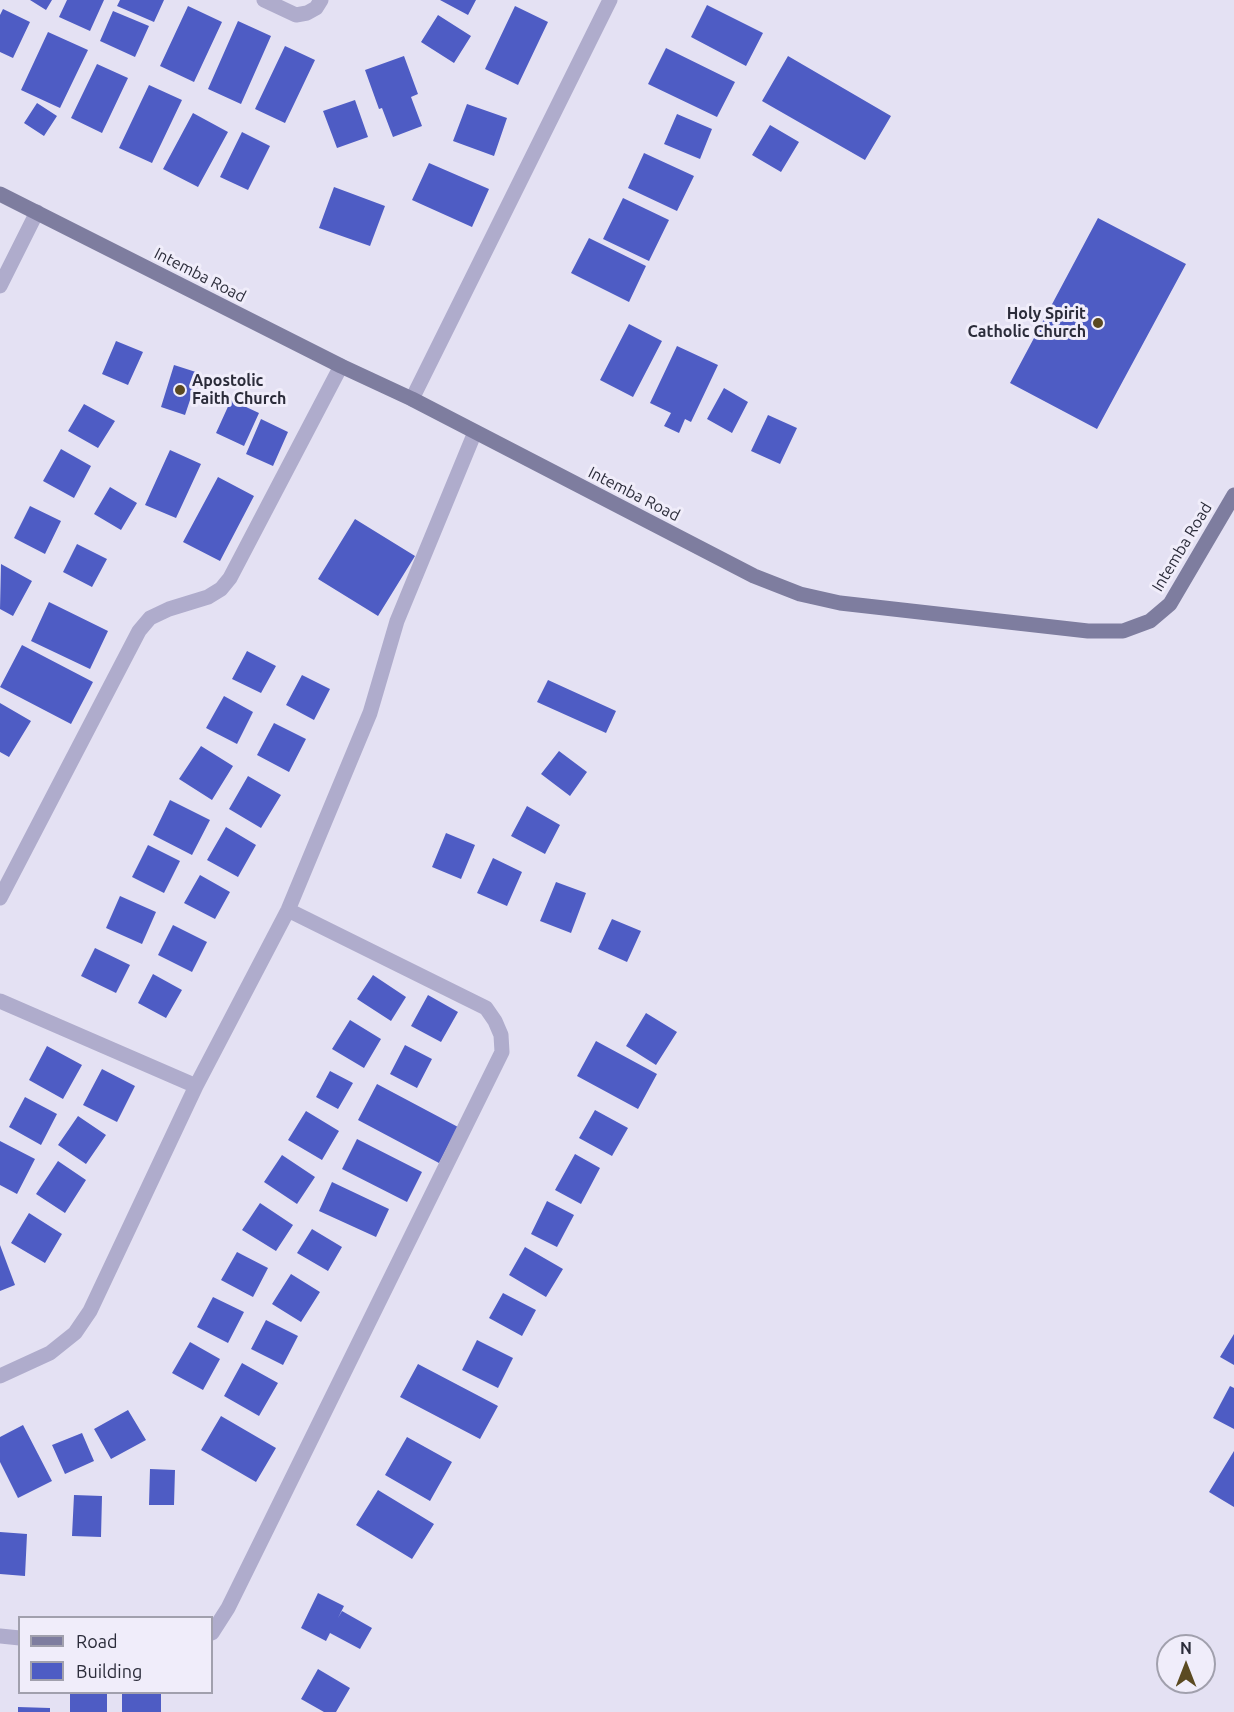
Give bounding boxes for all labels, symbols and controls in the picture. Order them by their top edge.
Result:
street label: Intemba Road [151,244,249,306]
place label: Holy Spirit Catholic Church [968,304,1086,342]
marker: Holy Spirit Catholic Church [1091,316,1105,330]
place label: Apostolic Faith Church [192,371,286,409]
marker: Apostolic Faith Church [173,383,187,397]
street label: Intemba Road [585,463,683,525]
street label: Intemba Road [1148,499,1216,595]
legend [18,1616,213,1694]
text: Road [76,1631,118,1651]
north arrow [1156,1634,1216,1694]
text: N [1180,1639,1192,1657]
text: Building [76,1661,142,1681]

